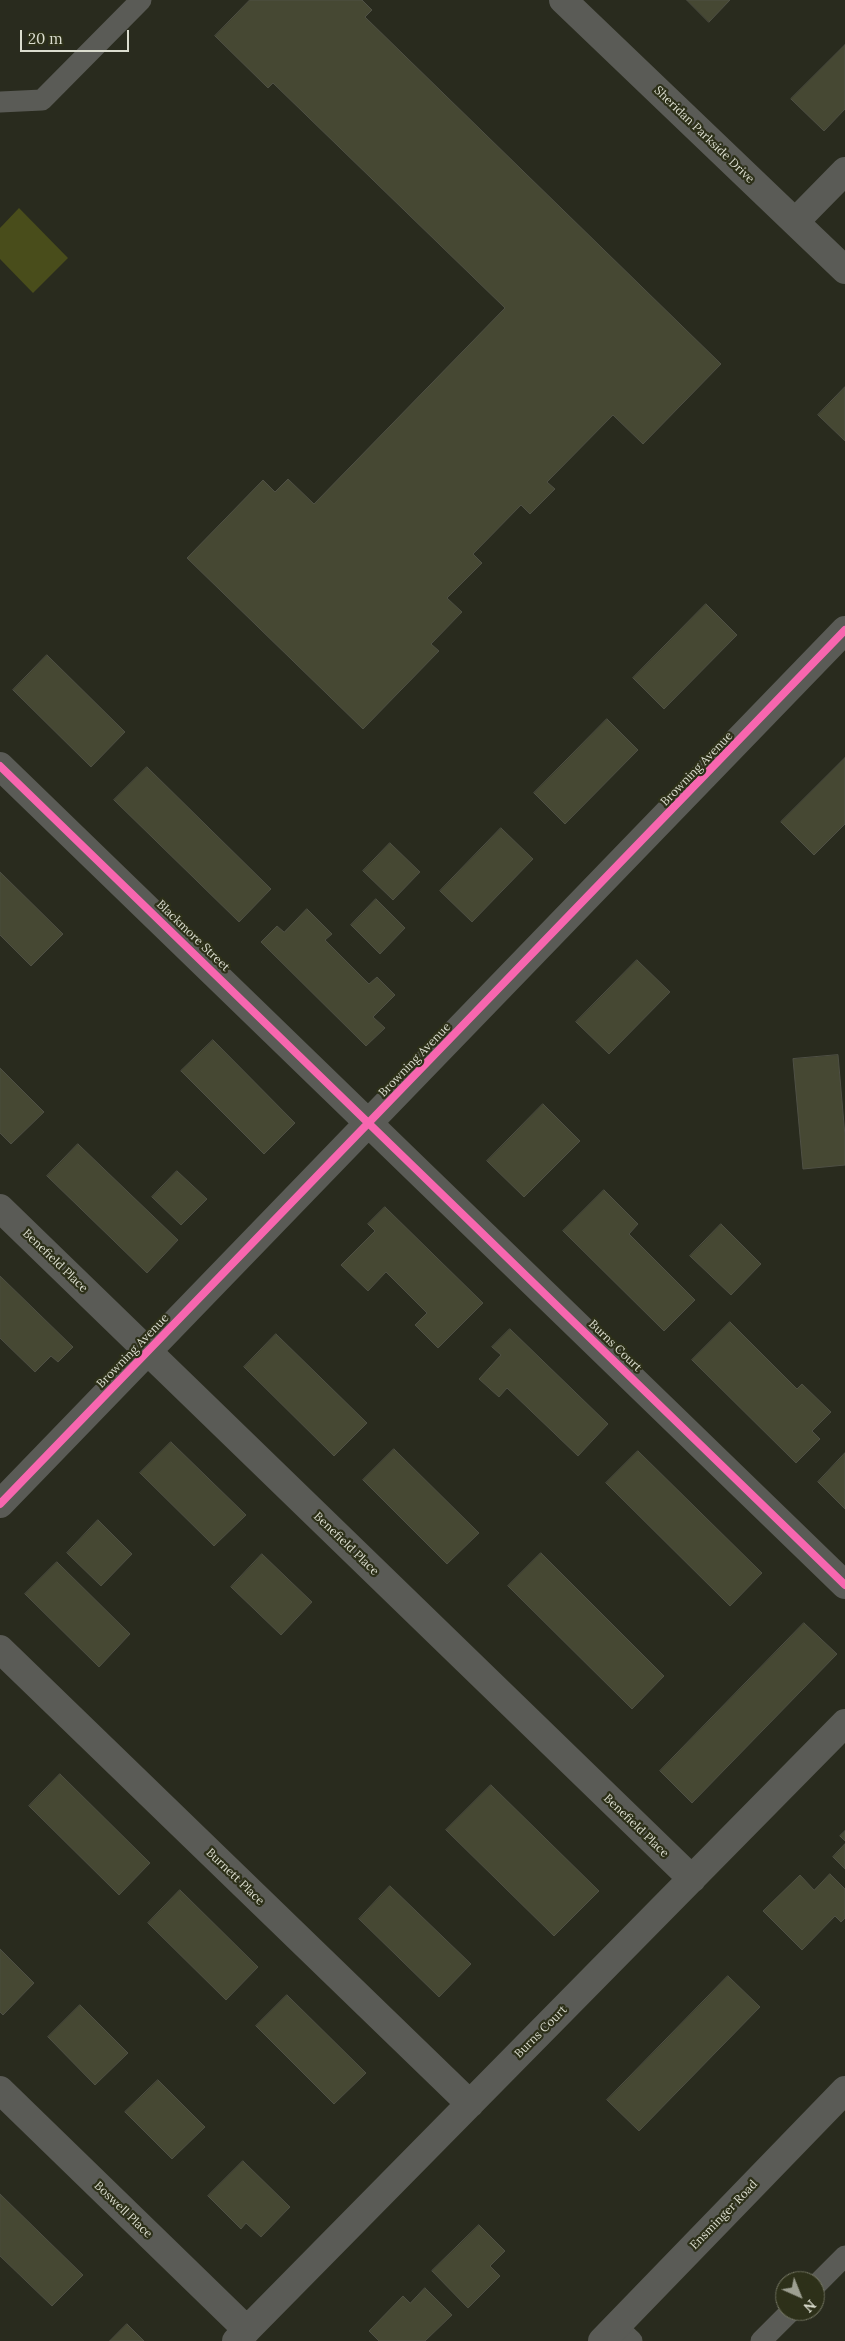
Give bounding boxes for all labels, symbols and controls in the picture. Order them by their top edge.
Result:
scale bar [22,20,131,52]
text: 20 m [28,29,63,48]
street label: Sheridan Parkside Drive [651,83,757,187]
street label: Browning Avenue [658,729,736,809]
street label: Blackmore Street [153,897,233,975]
street label: Browning Avenue [376,1020,454,1100]
street label: Benefield Place [19,1226,91,1296]
street label: Browning Avenue [94,1311,172,1391]
street label: Burns Court [585,1317,645,1375]
street label: Benefield Place [310,1509,382,1579]
street label: Benefield Place [600,1791,672,1861]
street label: Burnett Place [203,1846,267,1908]
street label: Burns Court [512,2003,570,2061]
street label: Ensminger Road [687,2177,761,2253]
street label: Boswell Place [91,2179,155,2241]
north arrow [775,2271,825,2321]
text: N [800,2296,820,2316]

